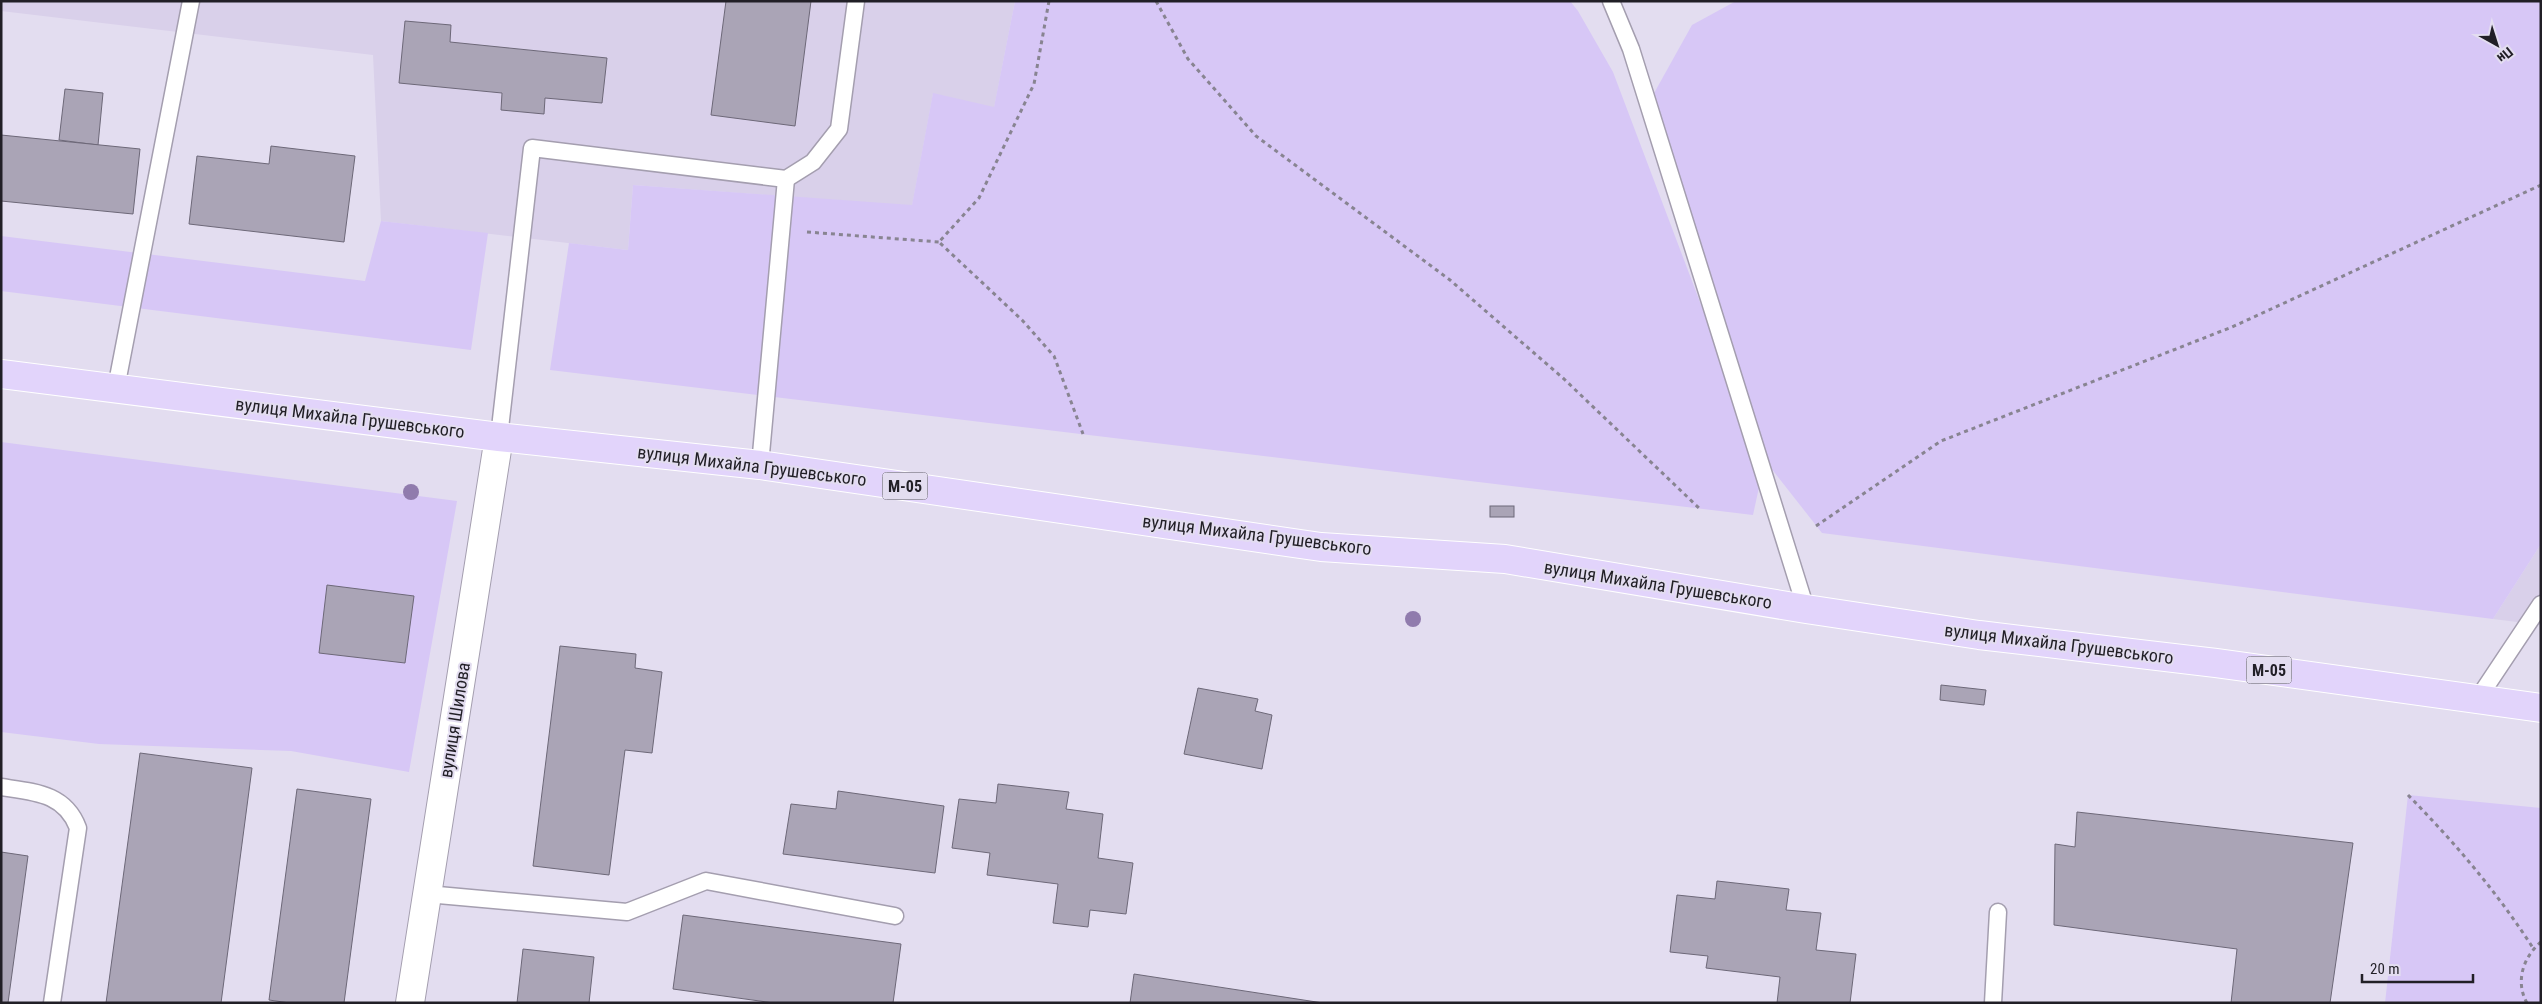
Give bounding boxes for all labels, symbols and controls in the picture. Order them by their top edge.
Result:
north arrow [2472,20,2522,70]
text: Пн [2494,44,2516,66]
street label: вулиця Михайла Грушевського [234,393,466,442]
street label: вулиця Михайла Грушевського [636,441,868,490]
road number: М-05 [882,472,928,500]
street label: вулиця Михайла Грушевського [1141,510,1373,559]
street label: вулиця Михайла Грушевського [1543,556,1774,613]
street label: вулиця Михайла Грушевського [1943,619,2175,668]
road number: М-05 [2246,656,2292,684]
street label: вулиця Шилова [435,661,474,779]
scale bar [2362,952,2473,984]
text: 20 m [2370,960,2400,978]

